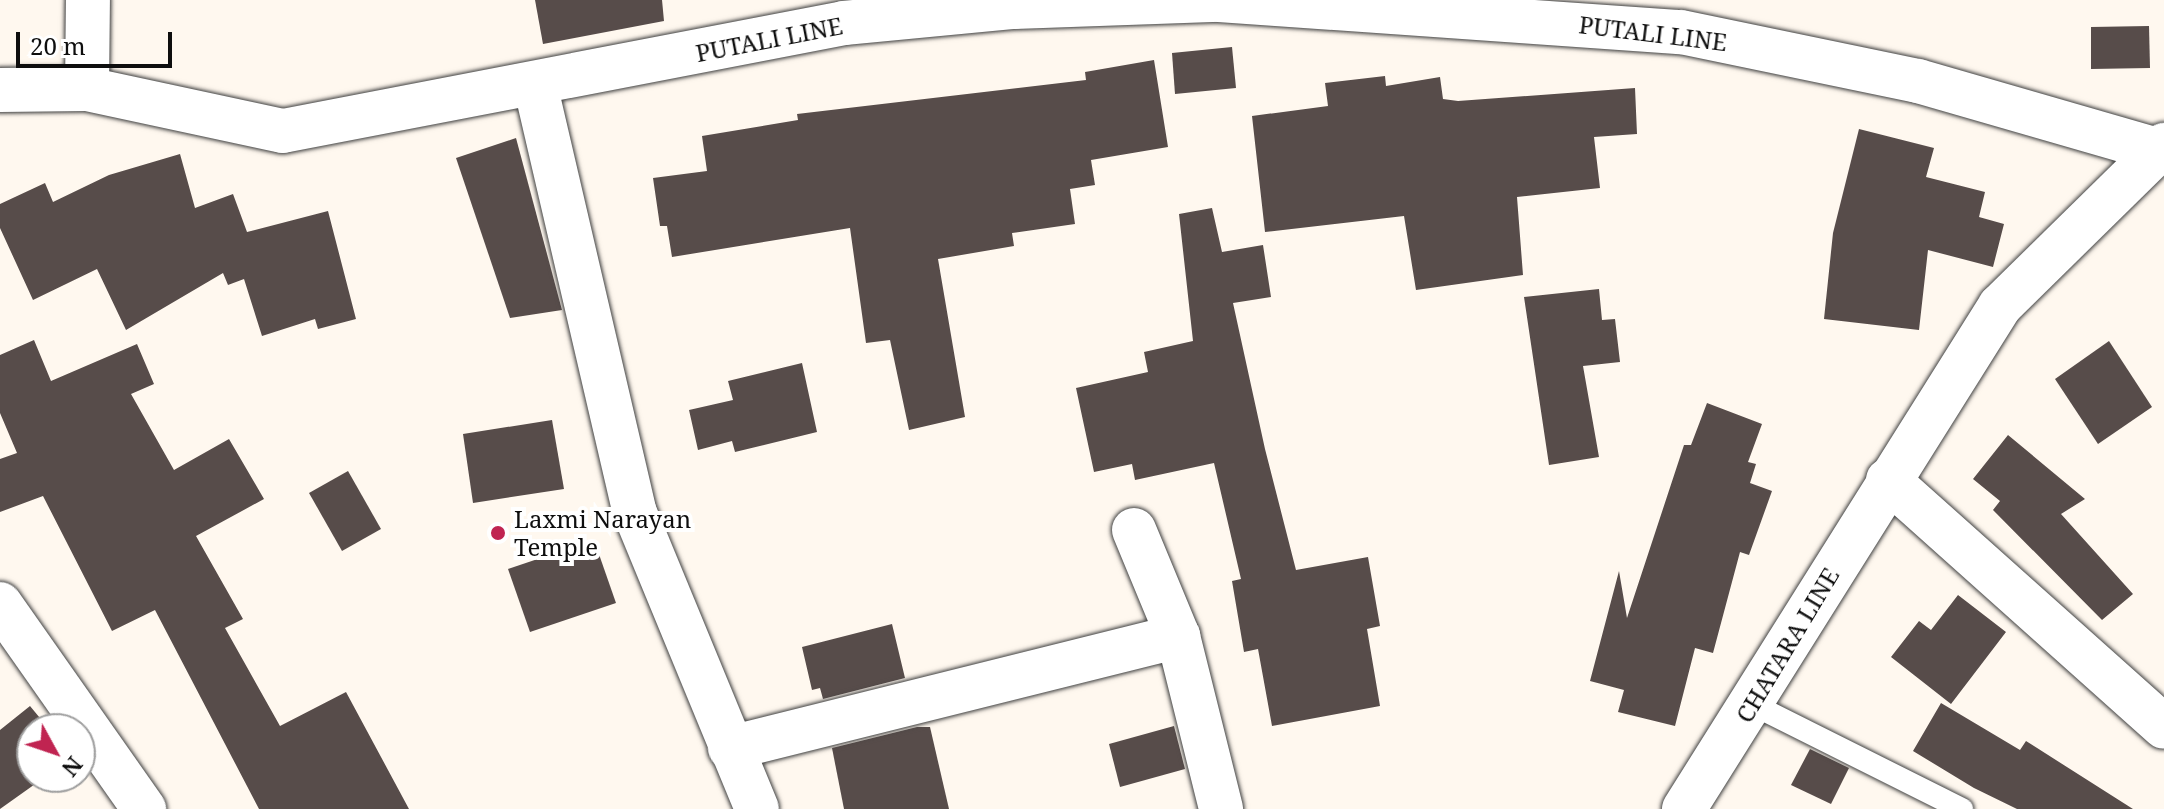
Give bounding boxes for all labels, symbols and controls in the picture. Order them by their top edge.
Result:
street label: PUTALI LINE [1577,10,1729,56]
street label: PUTALI LINE [693,11,845,67]
scale bar [20,16,176,66]
text: 20 m [30,29,86,62]
place label: Laxmi Narayan Temple [514,505,691,561]
marker: Laxmi Narayan Temple [489,524,507,542]
street label: CHATARA LINE [1729,562,1845,728]
north arrow [16,713,96,793]
text: N [56,751,90,783]

